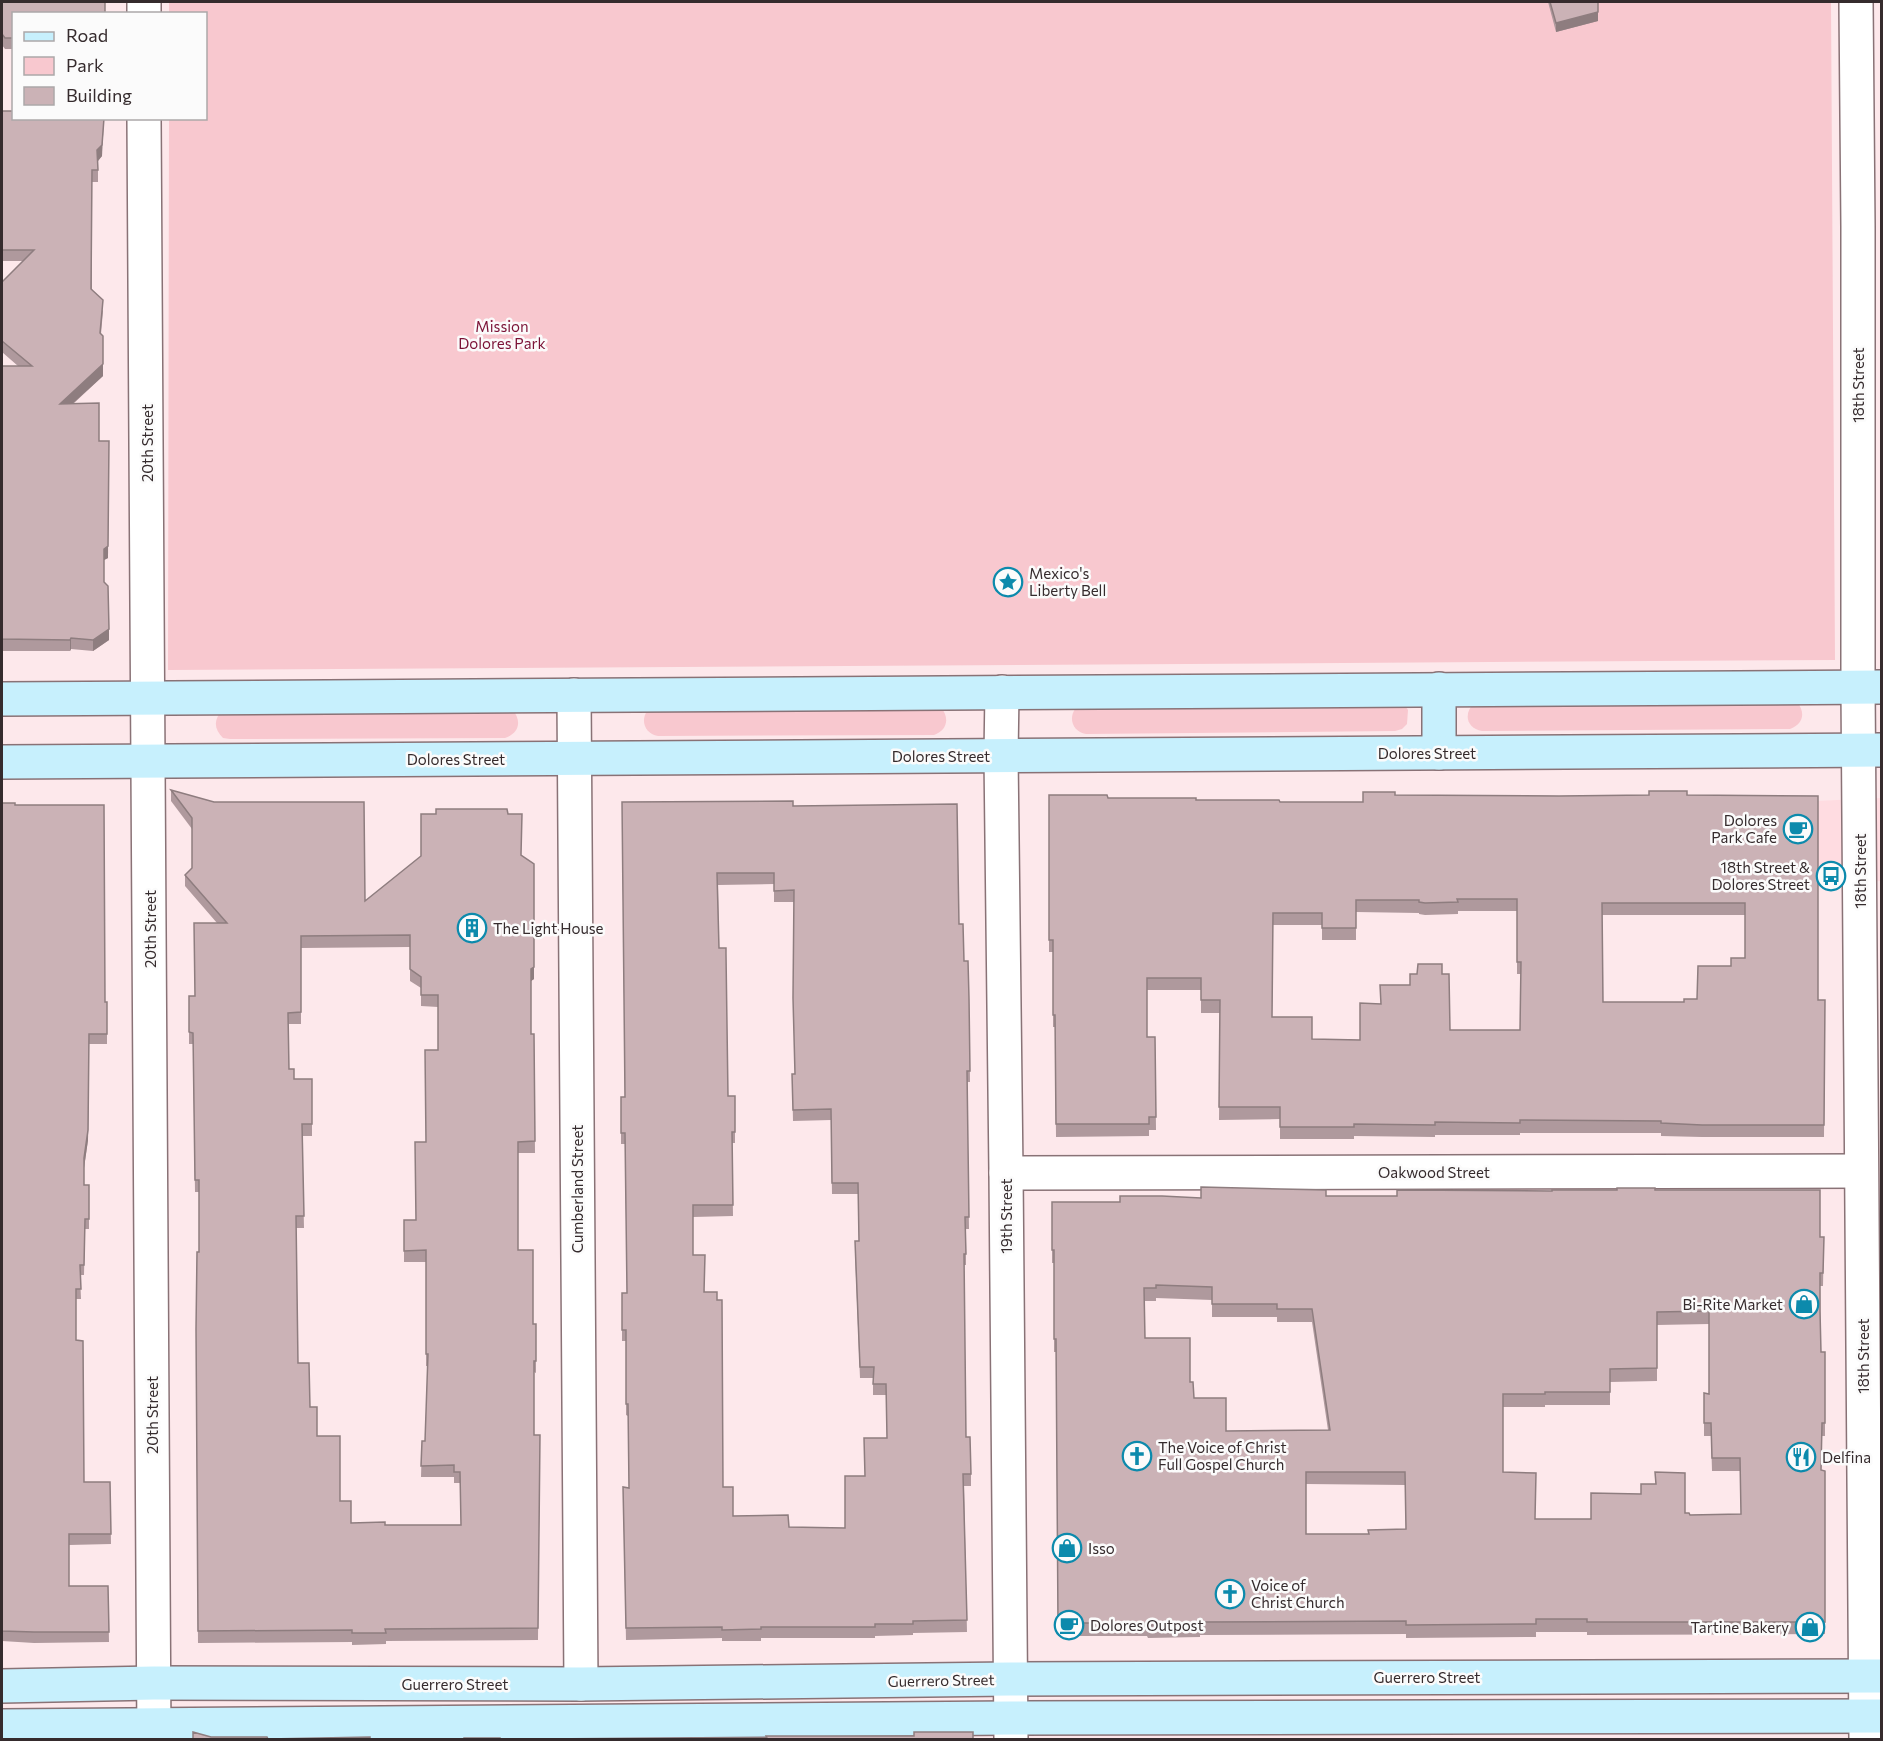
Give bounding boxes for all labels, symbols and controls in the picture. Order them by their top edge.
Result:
legend [12,12,207,120]
text: Road [66,24,108,46]
text: Park [66,54,104,76]
text: Building [66,84,132,106]
park label: Mission Dolores Park [458,317,546,352]
street label: 18th Street [1849,347,1867,423]
street label: 20th Street [138,404,156,482]
place label: Mexico's Liberty Bell [1029,564,1106,599]
place icon: Mexico's Liberty Bell [992,566,1024,598]
street label: Dolores Street [1378,744,1476,762]
street label: Dolores Street [892,747,990,765]
street label: Dolores Street [407,750,505,768]
place label: Dolores Park Cafe [1711,811,1777,846]
cafe icon: Dolores Park Cafe [1782,813,1814,845]
street label: 18th Street [1851,833,1869,909]
place label: 18th Street & Dolores Street [1711,858,1810,893]
bus stop icon: 18th Street & Dolores Street [1815,860,1847,892]
street label: 20th Street [141,890,159,968]
building icon: The Light House [456,912,488,944]
place label: The Light House [493,919,604,937]
street label: Cumberland Street [568,1125,586,1253]
street label: Oakwood Street [1378,1163,1490,1181]
street label: 19th Street [997,1178,1015,1254]
shop icon: Bi-Rite Market [1788,1288,1820,1320]
place label: Bi-Rite Market [1683,1295,1783,1313]
street label: 18th Street [1854,1318,1872,1394]
street label: 20th Street [143,1376,161,1454]
place label: The Voice of Christ Full Gospel Church [1158,1438,1287,1473]
church icon: The Voice of Christ Full Gospel Church [1121,1440,1153,1472]
restaurant icon: Delfina [1785,1441,1817,1473]
place label: Delfina [1822,1448,1871,1466]
shop icon: Isso [1051,1532,1083,1564]
place label: Isso [1088,1539,1115,1557]
place label: Voice of Christ Church [1251,1576,1345,1611]
church icon: Voice of Christ Church [1214,1578,1246,1610]
cafe icon: Dolores Outpost [1053,1609,1085,1641]
shop icon: Tartine Bakery [1794,1611,1826,1643]
place label: Dolores Outpost [1090,1616,1204,1634]
place label: Tartine Bakery [1690,1618,1789,1636]
street label: Guerrero Street [1374,1668,1480,1686]
street label: Guerrero Street [887,1670,995,1690]
street label: Guerrero Street [402,1675,508,1693]

